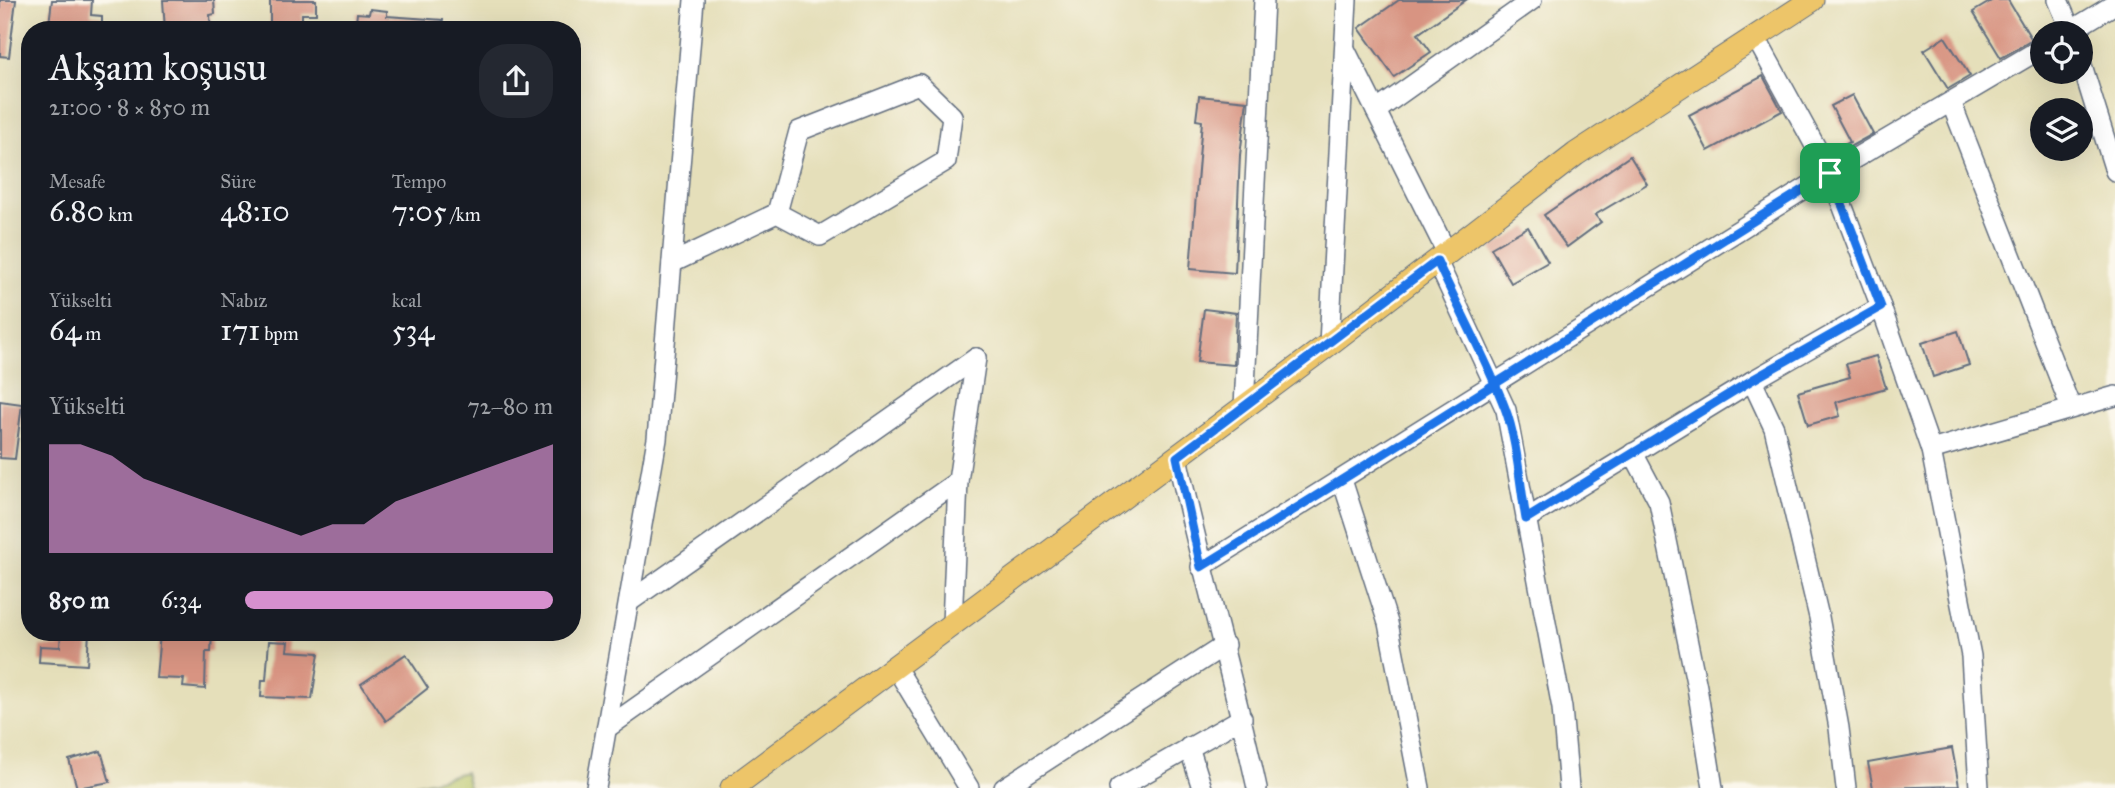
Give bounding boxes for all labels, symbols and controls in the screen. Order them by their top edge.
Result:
map controls [2030,21,2093,161]
button: locate [2030,21,2093,84]
text: Akşam koşusu [49,44,267,90]
button: share [479,44,553,118]
text: 21:00 · 8 × 850 m [49,93,210,121]
button: layers [2030,98,2093,161]
pin [1800,143,1860,203]
icon: arrive [1811,154,1849,192]
text: Mesafe [49,170,105,193]
text: Süre [220,170,256,193]
text: Tempo [392,170,446,193]
text: 6.80 [49,193,104,229]
text: 48:10 [220,193,290,229]
text: 7:05 [392,193,447,229]
text: km [104,203,133,226]
text: /km [447,203,481,226]
text: Yükselti [49,289,112,312]
text: Nabız [220,289,267,312]
text: kcal [392,289,422,312]
text: 64 [49,312,81,348]
text: 171 [220,312,260,348]
text: 534 [392,312,434,348]
text: m [81,322,101,345]
text: bpm [260,322,299,345]
text: Yükselti [49,392,125,420]
text: 72–80 m [467,392,553,420]
text: 850 m [49,586,110,614]
text: 6:34 [161,586,201,614]

